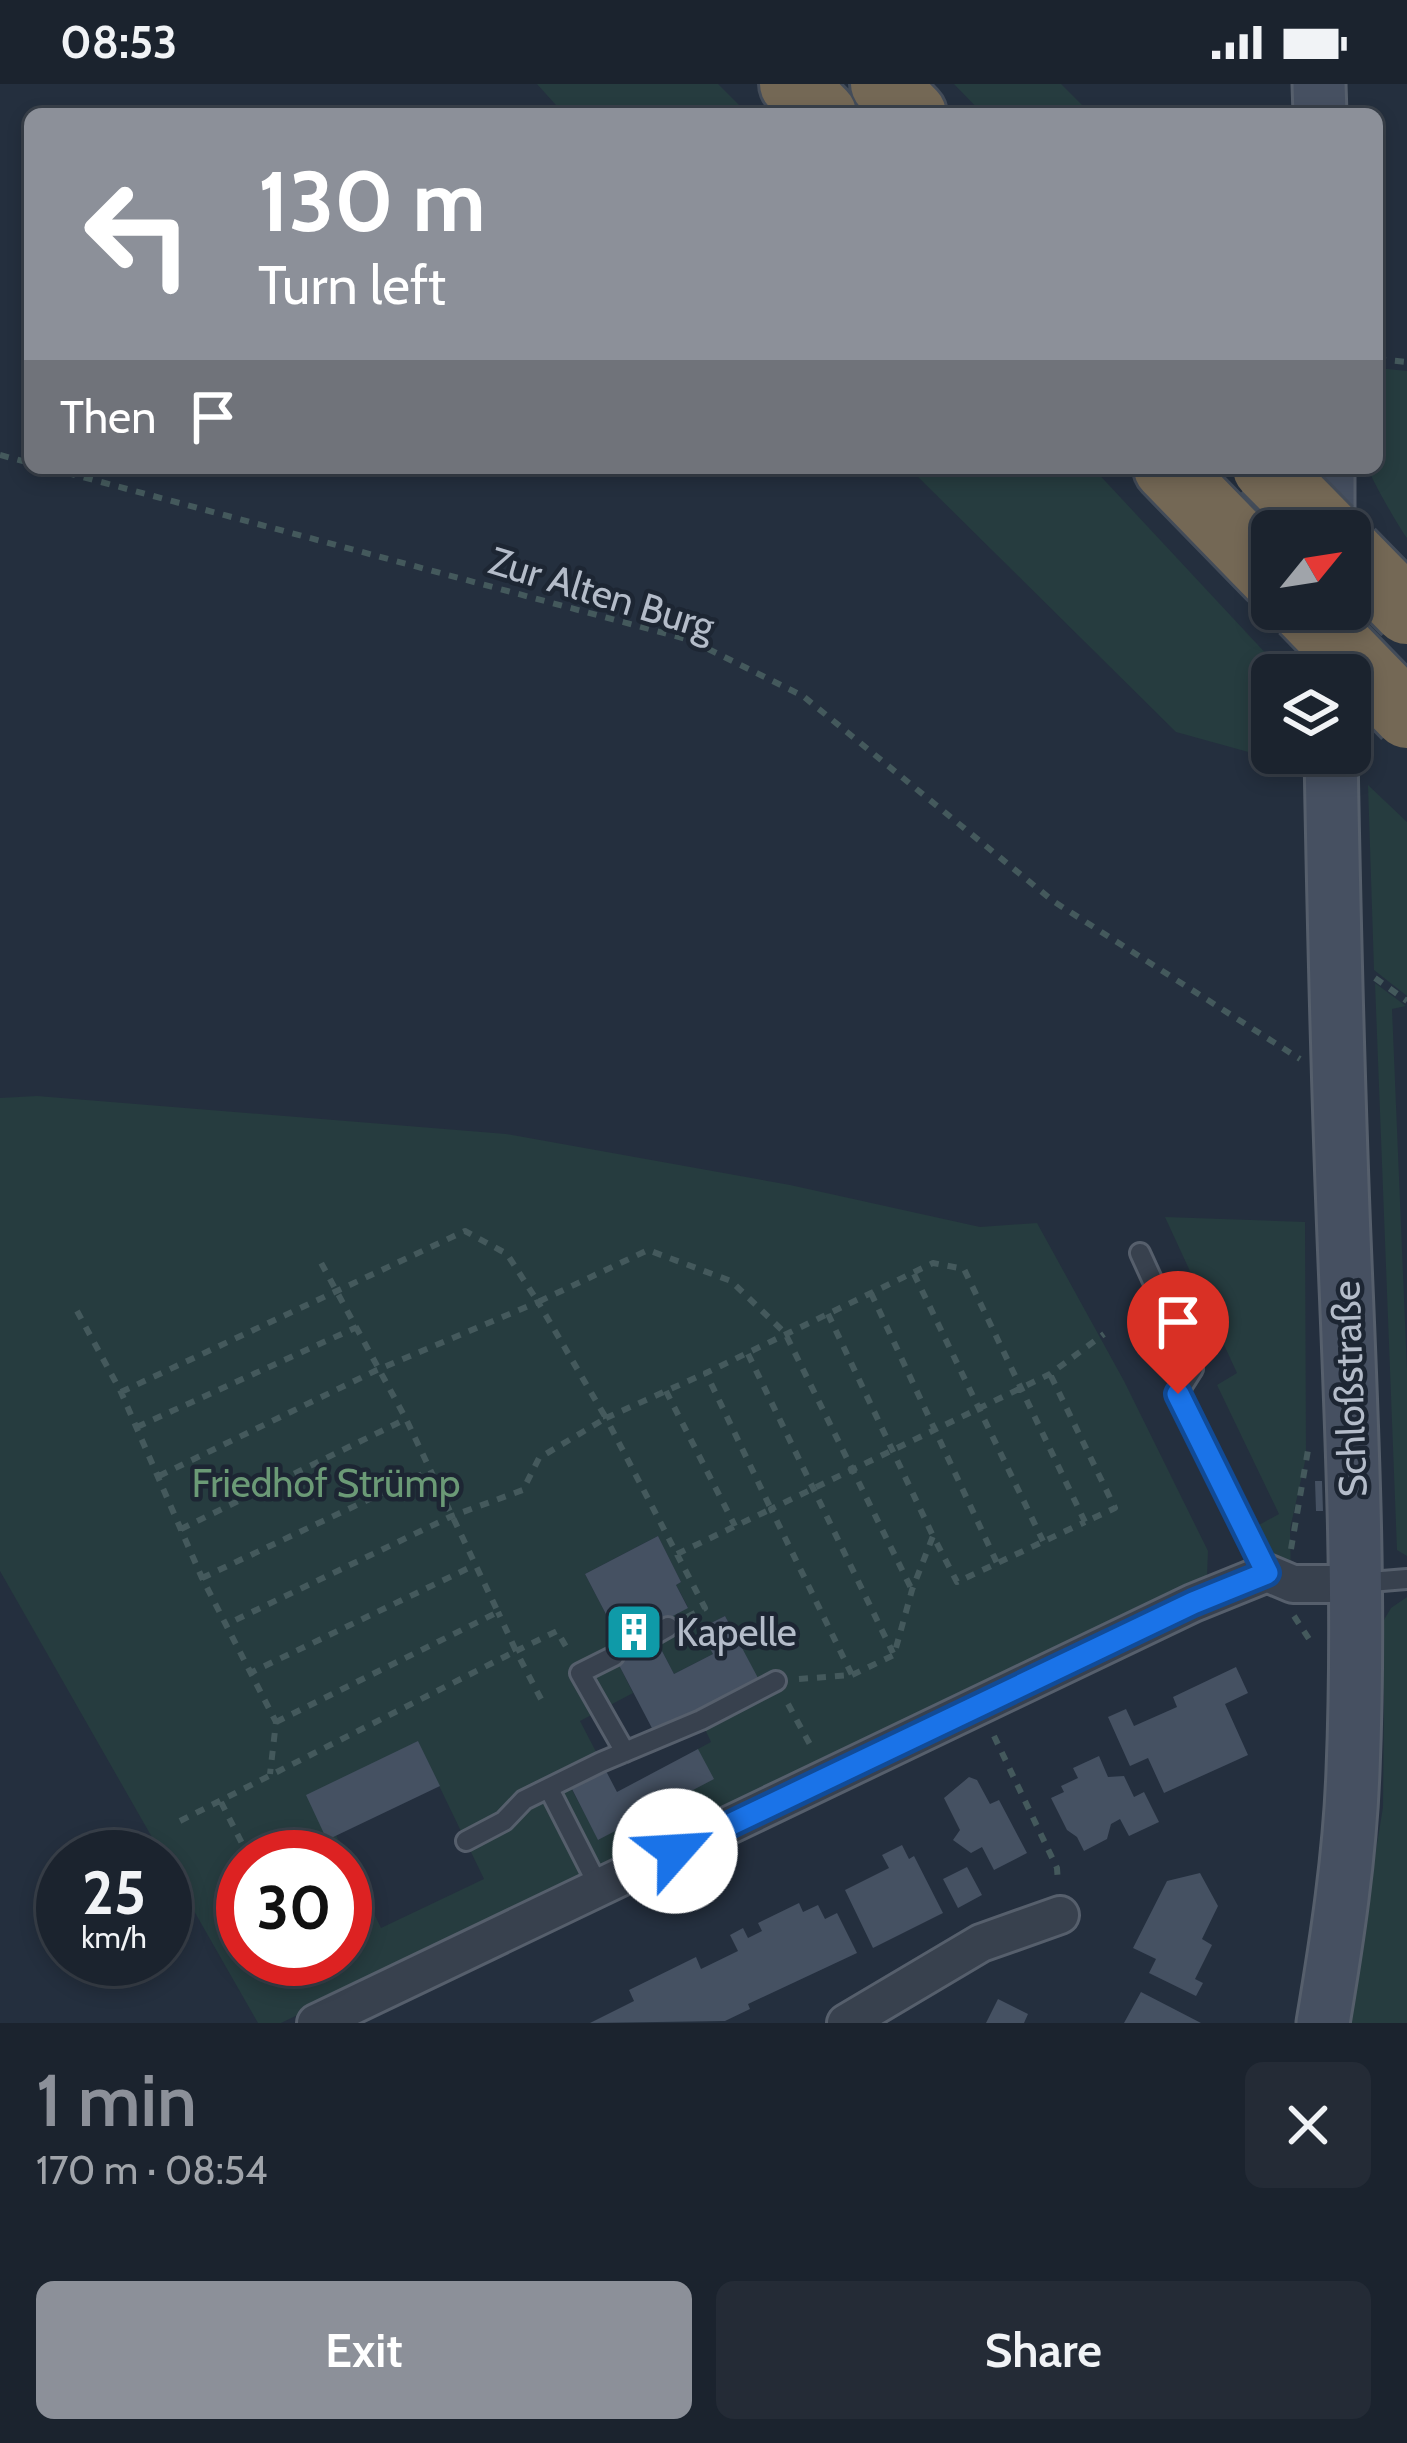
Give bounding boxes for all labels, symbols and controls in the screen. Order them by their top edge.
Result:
text: 08:53 [60,15,177,69]
text: 130 m [258,150,485,252]
icon: left [60,156,216,312]
text: Turn left [258,252,446,318]
icon: arrive [180,384,246,450]
text: Then [60,390,156,444]
north arrow [1251,510,1371,630]
map controls [1251,510,1371,774]
street label: Zur Alten Burg [484,536,721,650]
button: layers [1251,654,1371,774]
pin [1127,1271,1229,1394]
street label: Schloßstraße [1321,1280,1377,1498]
icon: arrive [1145,1289,1211,1355]
park label: Friedhof Strümp [192,1459,460,1507]
building icon: Kapelle [603,1601,665,1663]
place label: Kapelle [676,1608,797,1656]
position arrow [612,1788,738,1914]
speed limit sign: 30 [216,1830,372,1986]
text: 25 [82,1856,146,1929]
text: km/h [81,1919,147,1956]
text: 1 min [36,2057,197,2144]
button: close [1245,2062,1371,2188]
text: 170 m · 08:54 [36,2146,268,2194]
button: Exit [36,2281,692,2419]
button: Share [716,2281,1371,2419]

